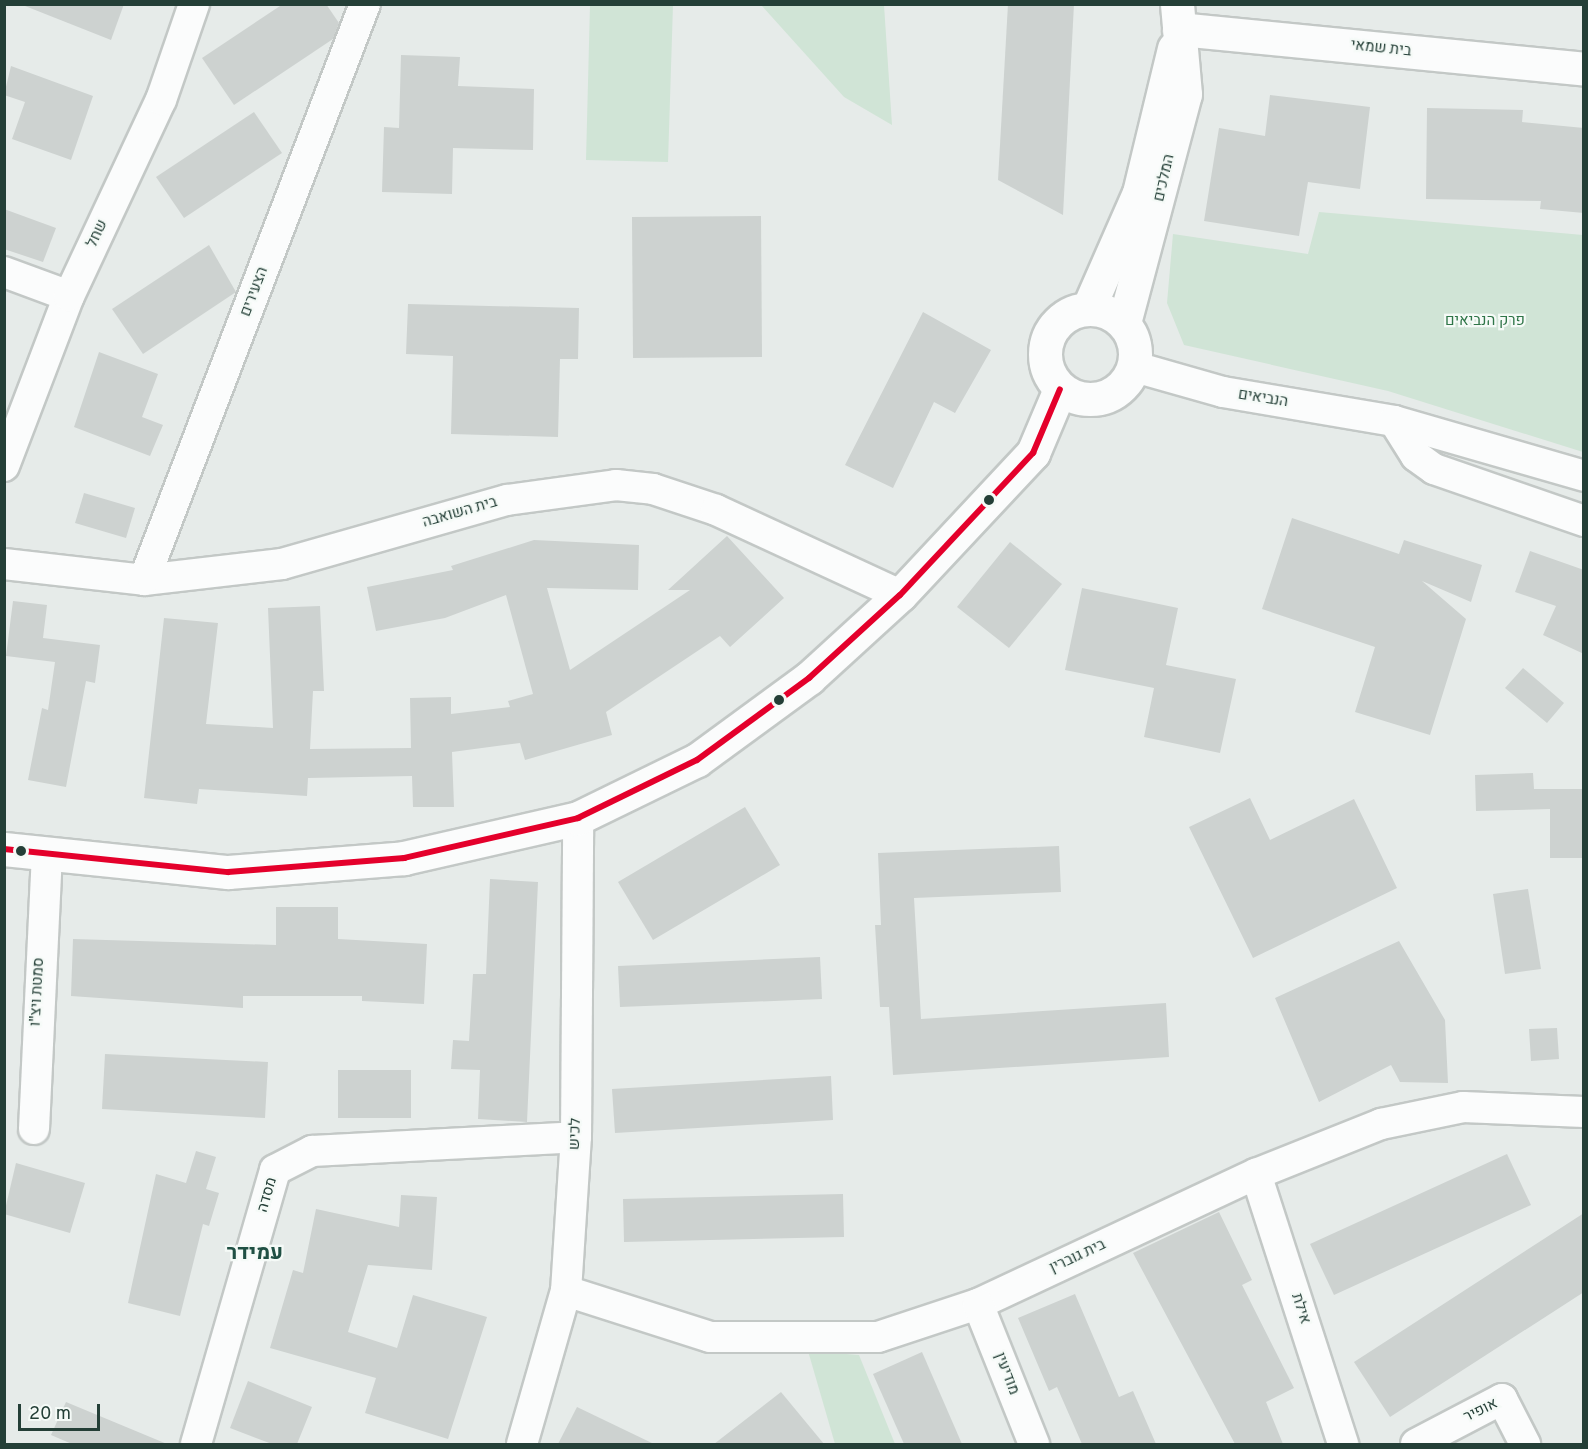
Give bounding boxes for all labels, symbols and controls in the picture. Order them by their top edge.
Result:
street label: בית שמאי [1350,37,1412,61]
street label: המלכים [1151,153,1179,203]
street label: שחל [84,217,112,251]
street label: הצעירים [237,265,273,319]
park label: פרק הנביאים [1445,313,1525,331]
street label: הנביאים [1237,386,1289,412]
street label: בית השואבה [421,494,499,532]
unlabelled marker [983,494,995,506]
unlabelled marker [773,694,785,706]
unlabelled marker [15,845,27,857]
street label: סמטת ויצ"ו [27,957,49,1027]
street label: לכיש [566,1118,586,1150]
street label: מסדה [254,1175,282,1215]
street label: בית גוברין [1047,1236,1109,1278]
district label: עמידר [227,1241,283,1267]
street label: אילת [1287,1291,1313,1327]
street label: מודיעין [990,1350,1022,1398]
scale bar [21,1392,104,1430]
street label: אופיר [1461,1395,1501,1427]
text: 20 m [29,1403,71,1426]

